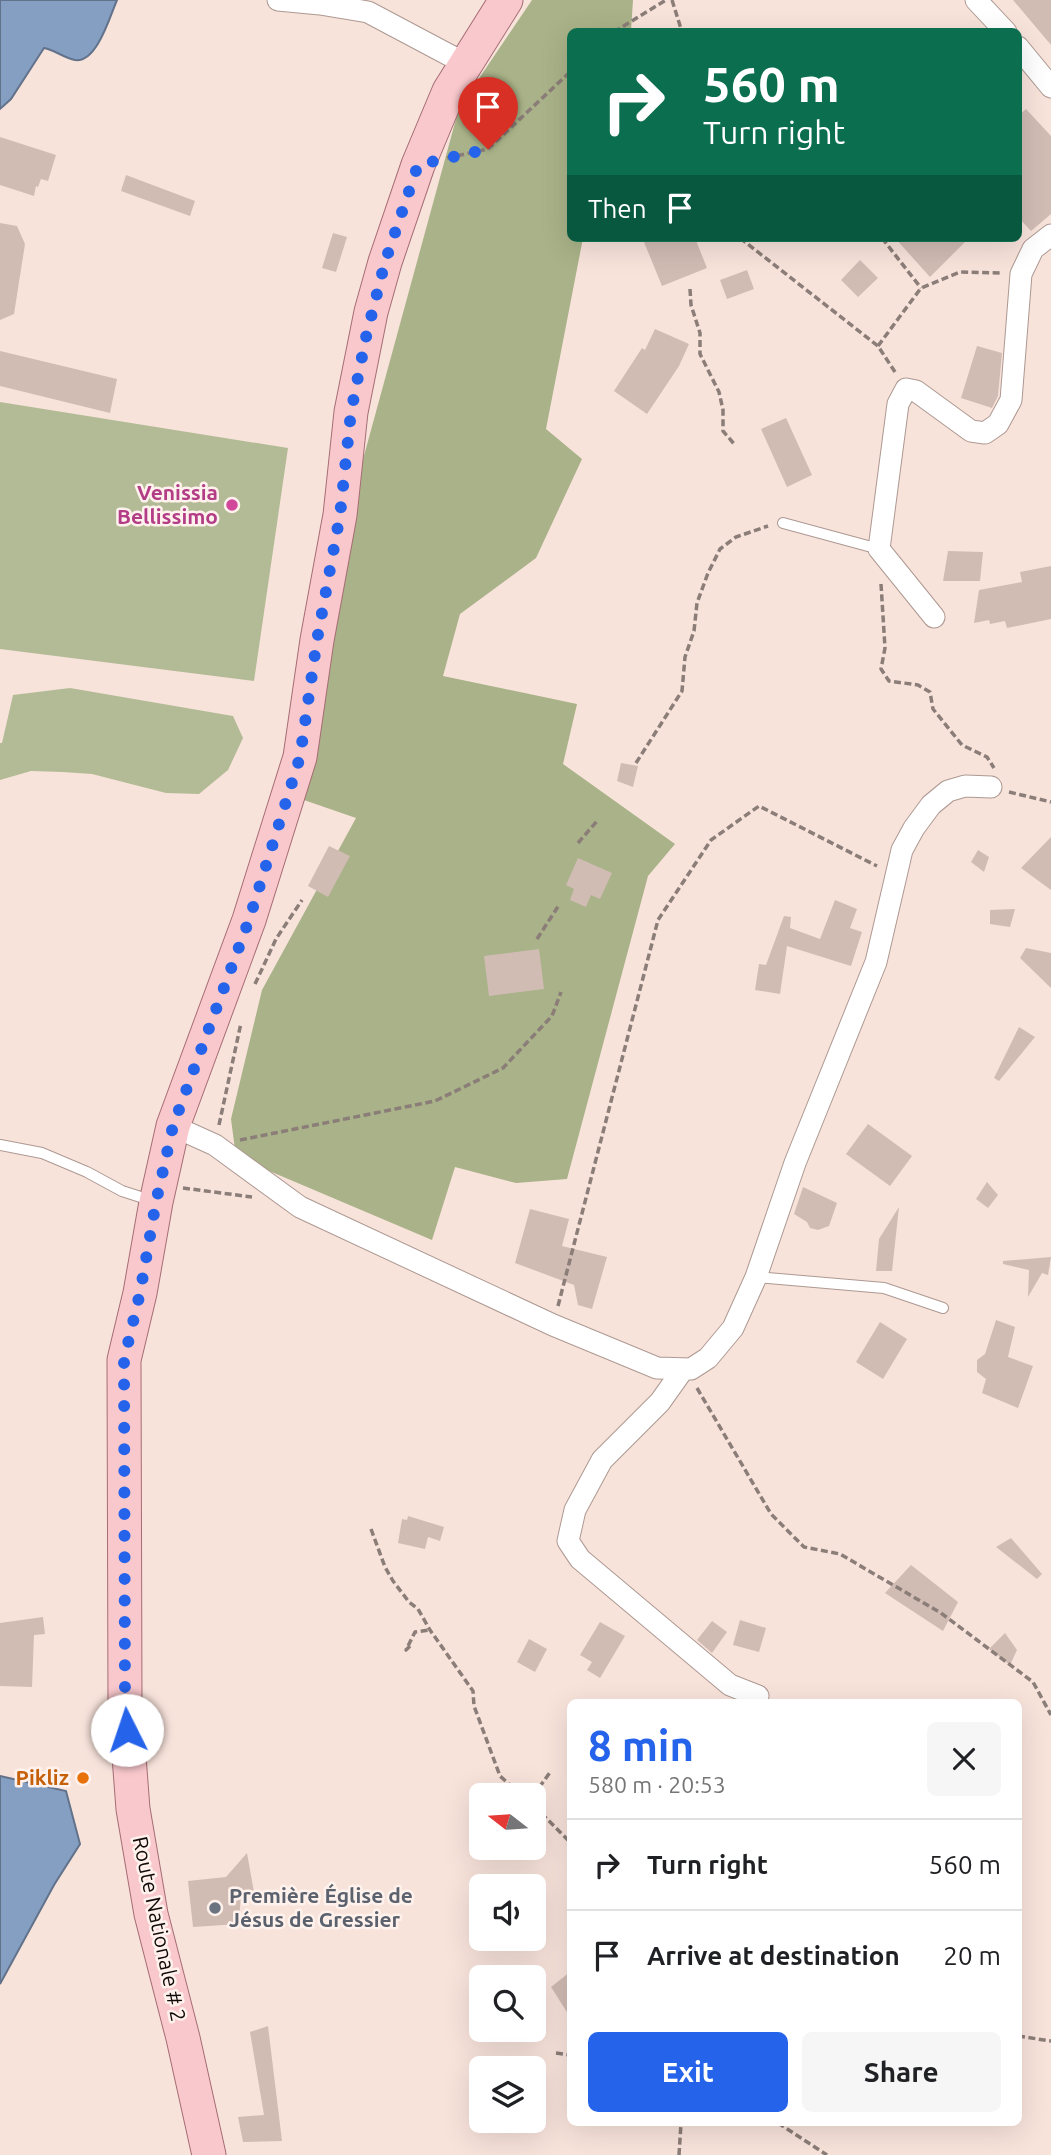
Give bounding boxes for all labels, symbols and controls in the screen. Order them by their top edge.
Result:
icon: right [588,56,679,147]
text: 560 m [703,56,840,111]
pin [458,77,518,149]
icon: arrive [469,88,507,126]
text: Turn right [703,114,845,150]
icon: arrive [661,189,699,227]
text: Then [588,194,647,223]
place label: Venissia Bellissimo [117,480,218,528]
marker: Venissia Bellissimo [224,497,240,513]
position arrow [90,1693,164,1767]
text: 8 min [588,1722,694,1769]
button: close [927,1722,1001,1796]
place label: Pikliz [16,1765,69,1789]
marker: Pikliz [75,1770,91,1786]
text: 580 m · 20:53 [588,1772,726,1797]
north arrow [469,1783,546,1860]
map controls [469,1783,546,2133]
street label: Route Nationale # 2 [129,1834,191,2023]
icon: right [588,1846,626,1884]
text: Turn right [647,1850,768,1879]
text: 560 m [929,1850,1001,1879]
button: sound [469,1874,546,1951]
place label: Première Église de Jésus de Gressier [229,1883,413,1931]
marker: Première Église de Jésus de Gressier [207,1900,223,1916]
icon: arrive [588,1937,626,1975]
text: Arrive at destination [647,1941,900,1970]
text: 20 m [943,1941,1001,1970]
button: search [469,1965,546,2042]
button: Exit [588,2032,788,2112]
button: Share [802,2032,1001,2112]
button: layers [469,2056,546,2133]

